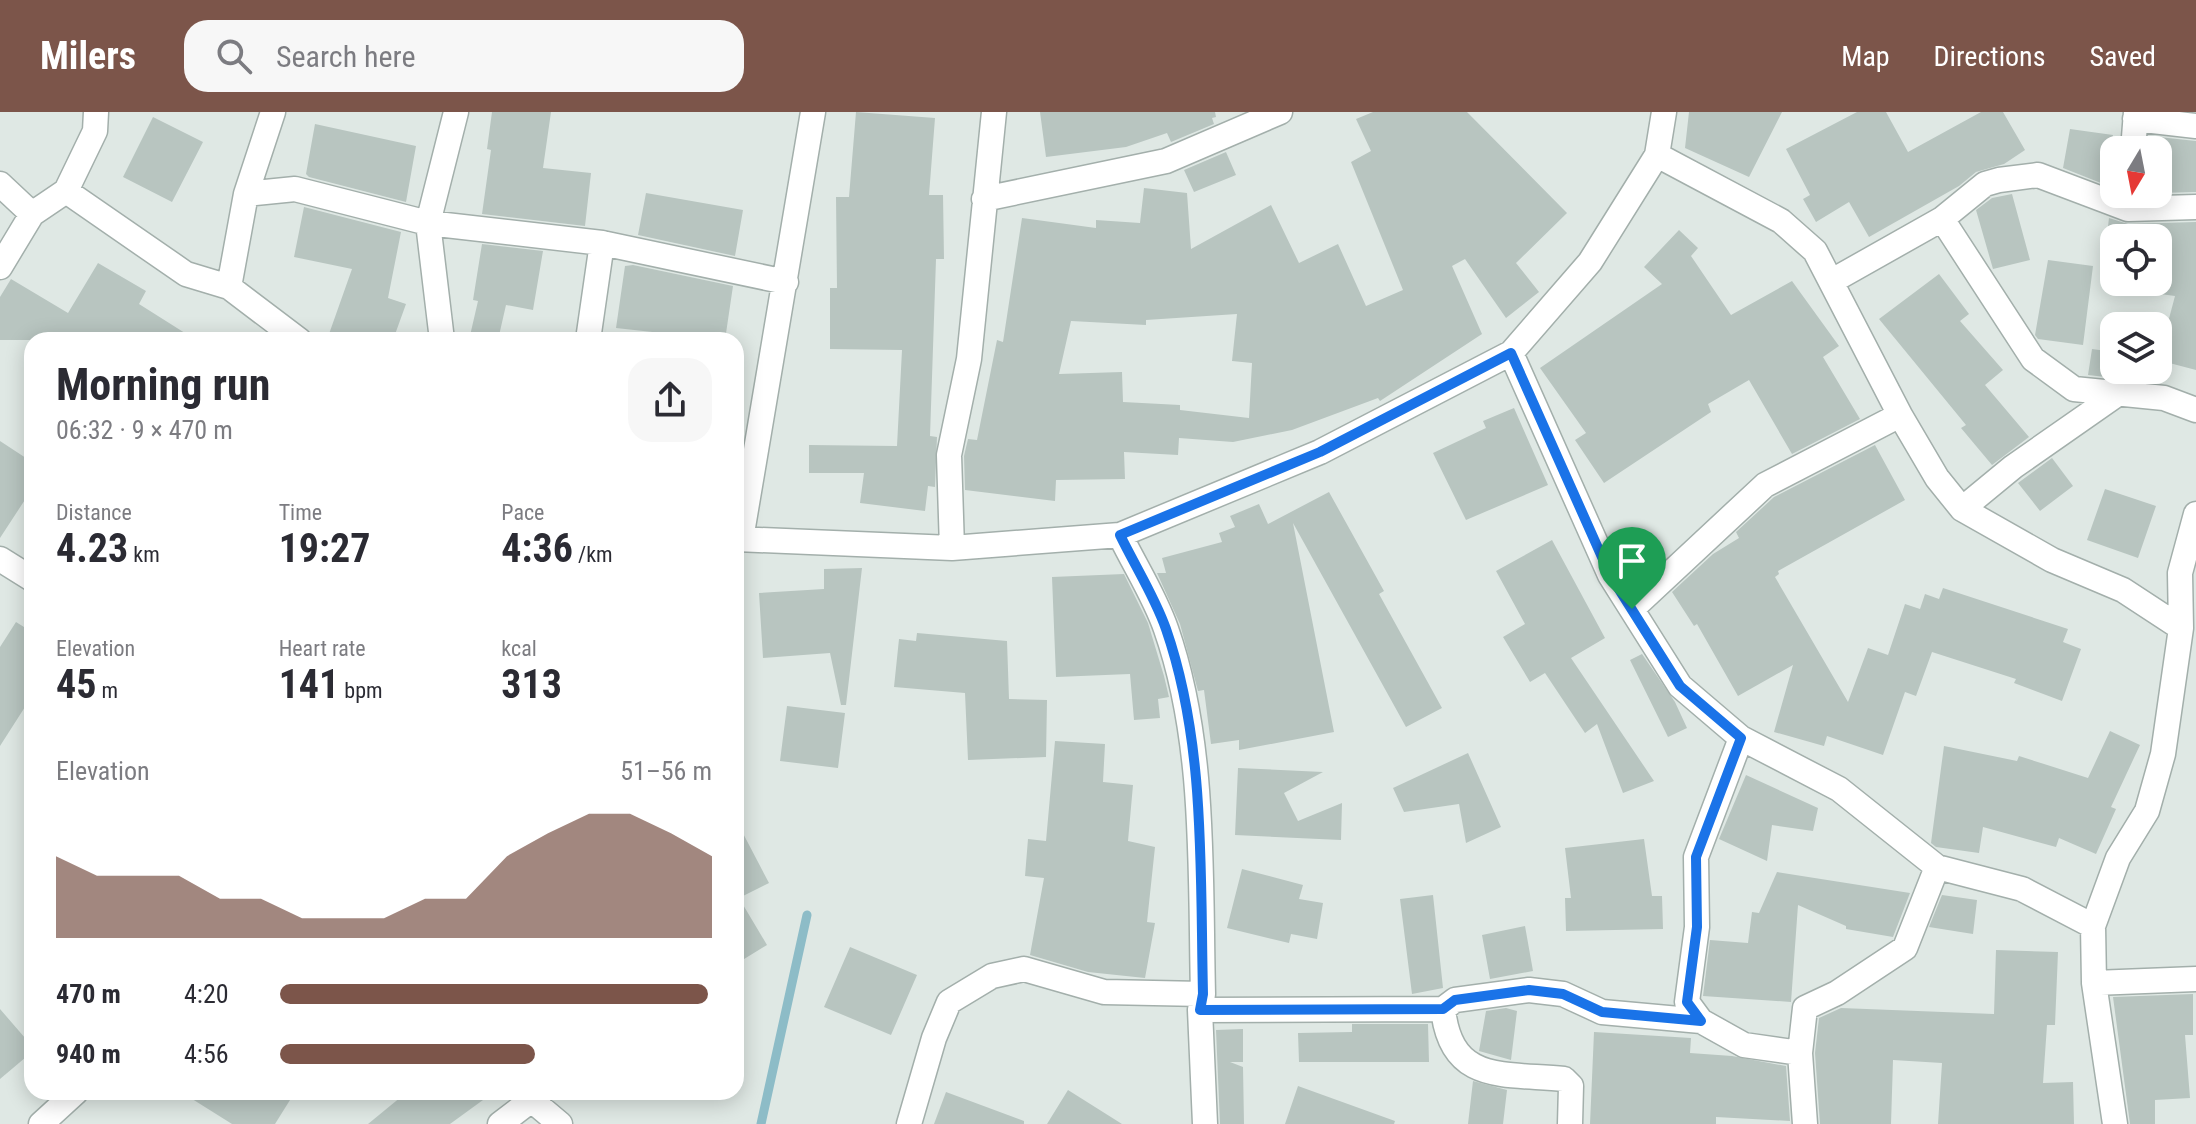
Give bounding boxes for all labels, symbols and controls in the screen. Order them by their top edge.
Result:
search box [184,20,744,92]
text: Milers [40,34,136,78]
icon: search [212,34,256,78]
text: Search here [276,39,416,74]
text: Map [1841,40,1890,73]
text: Directions [1934,40,2045,73]
text: Saved [2089,40,2156,73]
north arrow [2100,136,2172,208]
map controls [2100,136,2172,384]
button: locate [2100,224,2172,296]
button: layers [2100,312,2172,384]
button: share [628,358,712,442]
text: Morning run [56,359,270,411]
text: 06:32 · 9 × 470 m [56,415,233,445]
text: Distance [56,500,132,525]
text: Time [279,500,322,525]
text: Pace [501,500,544,525]
text: 4.23 [56,525,128,572]
text: 19:27 [279,525,370,572]
text: 4:36 [501,525,573,572]
pin [1598,527,1666,609]
icon: arrive [1610,539,1654,583]
text: km [128,542,160,567]
text: /km [573,542,613,567]
text: Elevation [56,636,135,661]
text: Heart rate [279,636,366,661]
text: kcal [501,636,537,661]
text: 45 [56,661,96,708]
text: 141 [279,661,339,708]
text: 313 [501,661,562,708]
text: m [96,678,118,703]
text: bpm [339,678,383,703]
text: Elevation [56,756,150,786]
text: 51–56 m [620,756,712,786]
text: 470 m [56,979,121,1009]
text: 4:20 [184,979,229,1009]
text: 940 m [56,1039,121,1069]
text: 4:56 [184,1039,229,1069]

